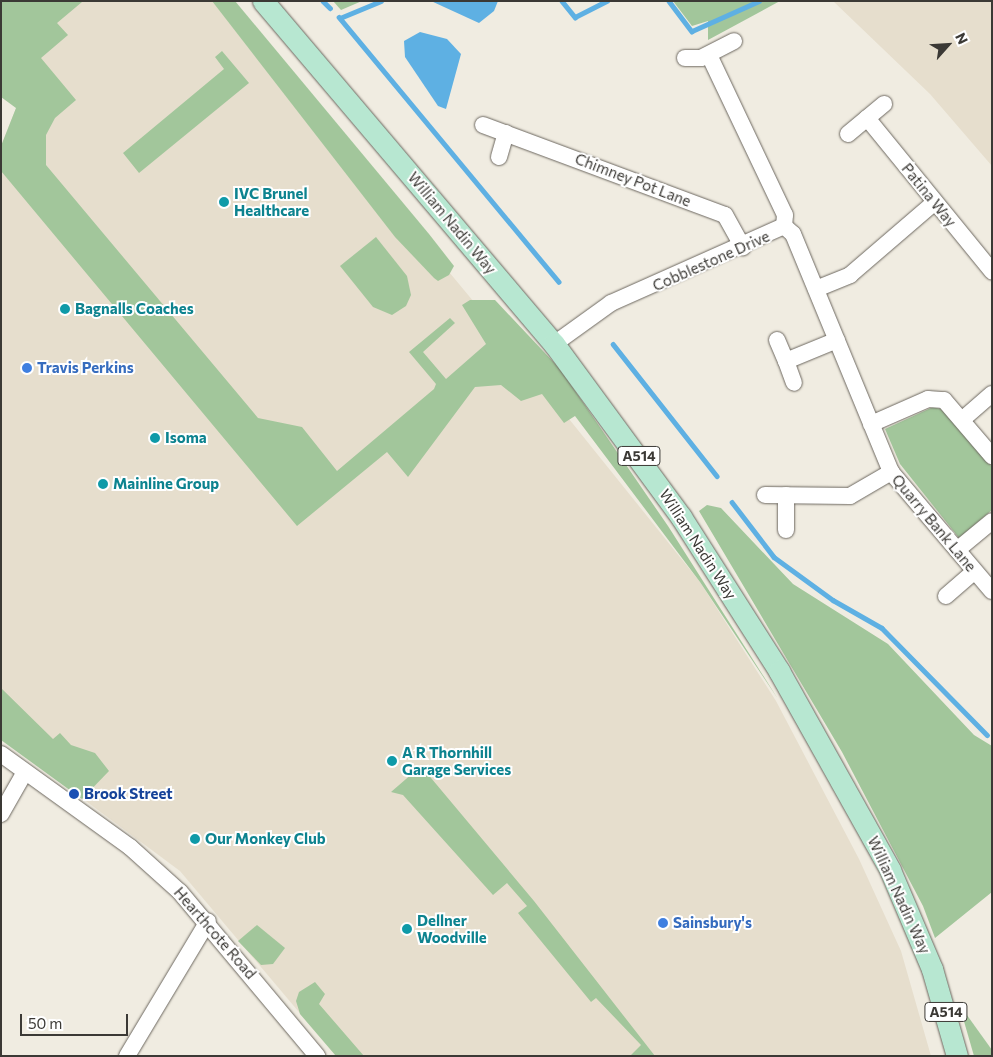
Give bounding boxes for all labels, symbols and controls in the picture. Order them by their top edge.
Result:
north arrow [923,20,973,70]
text: N [952,30,972,47]
street label: Chimney Pot Lane [572,150,694,210]
street label: Patina Way [898,160,960,230]
street label: William Nadin Way [404,168,500,278]
place label: IVC Brunel Healthcare [234,184,309,219]
marker: IVC Brunel Healthcare [218,196,230,208]
street label: Cobblestone Drive [650,227,772,295]
place label: Bagnalls Coaches [75,300,194,318]
marker: Bagnalls Coaches [59,303,71,315]
place label: Travis Perkins [37,359,134,377]
marker: Travis Perkins [21,362,33,374]
place label: Isoma [165,429,207,447]
marker: Isoma [149,432,161,444]
road number: A514 [616,444,662,468]
street label: Quarry Bank Lane [888,471,980,575]
place label: Mainline Group [113,475,219,493]
marker: Mainline Group [97,478,109,490]
street label: William Nadin Way [656,486,740,602]
place label: A R Thornhill Garage Services [402,743,511,778]
marker: A R Thornhill Garage Services [386,755,398,767]
place label: Brook Street [84,785,173,803]
marker: Brook Street [68,788,80,800]
place label: Our Monkey Club [205,830,326,848]
marker: Our Monkey Club [189,833,201,845]
street label: William Nadin Way [864,833,934,957]
street label: Hearthcote Road [170,883,260,983]
place label: Dellner Woodville [417,911,487,946]
place label: Sainsbury's [673,914,752,932]
marker: Sainsbury's [657,917,669,929]
marker: Dellner Woodville [401,923,413,935]
road number: A514 [924,1000,968,1024]
scale bar [22,1004,130,1036]
text: 50 m [28,1014,62,1032]

